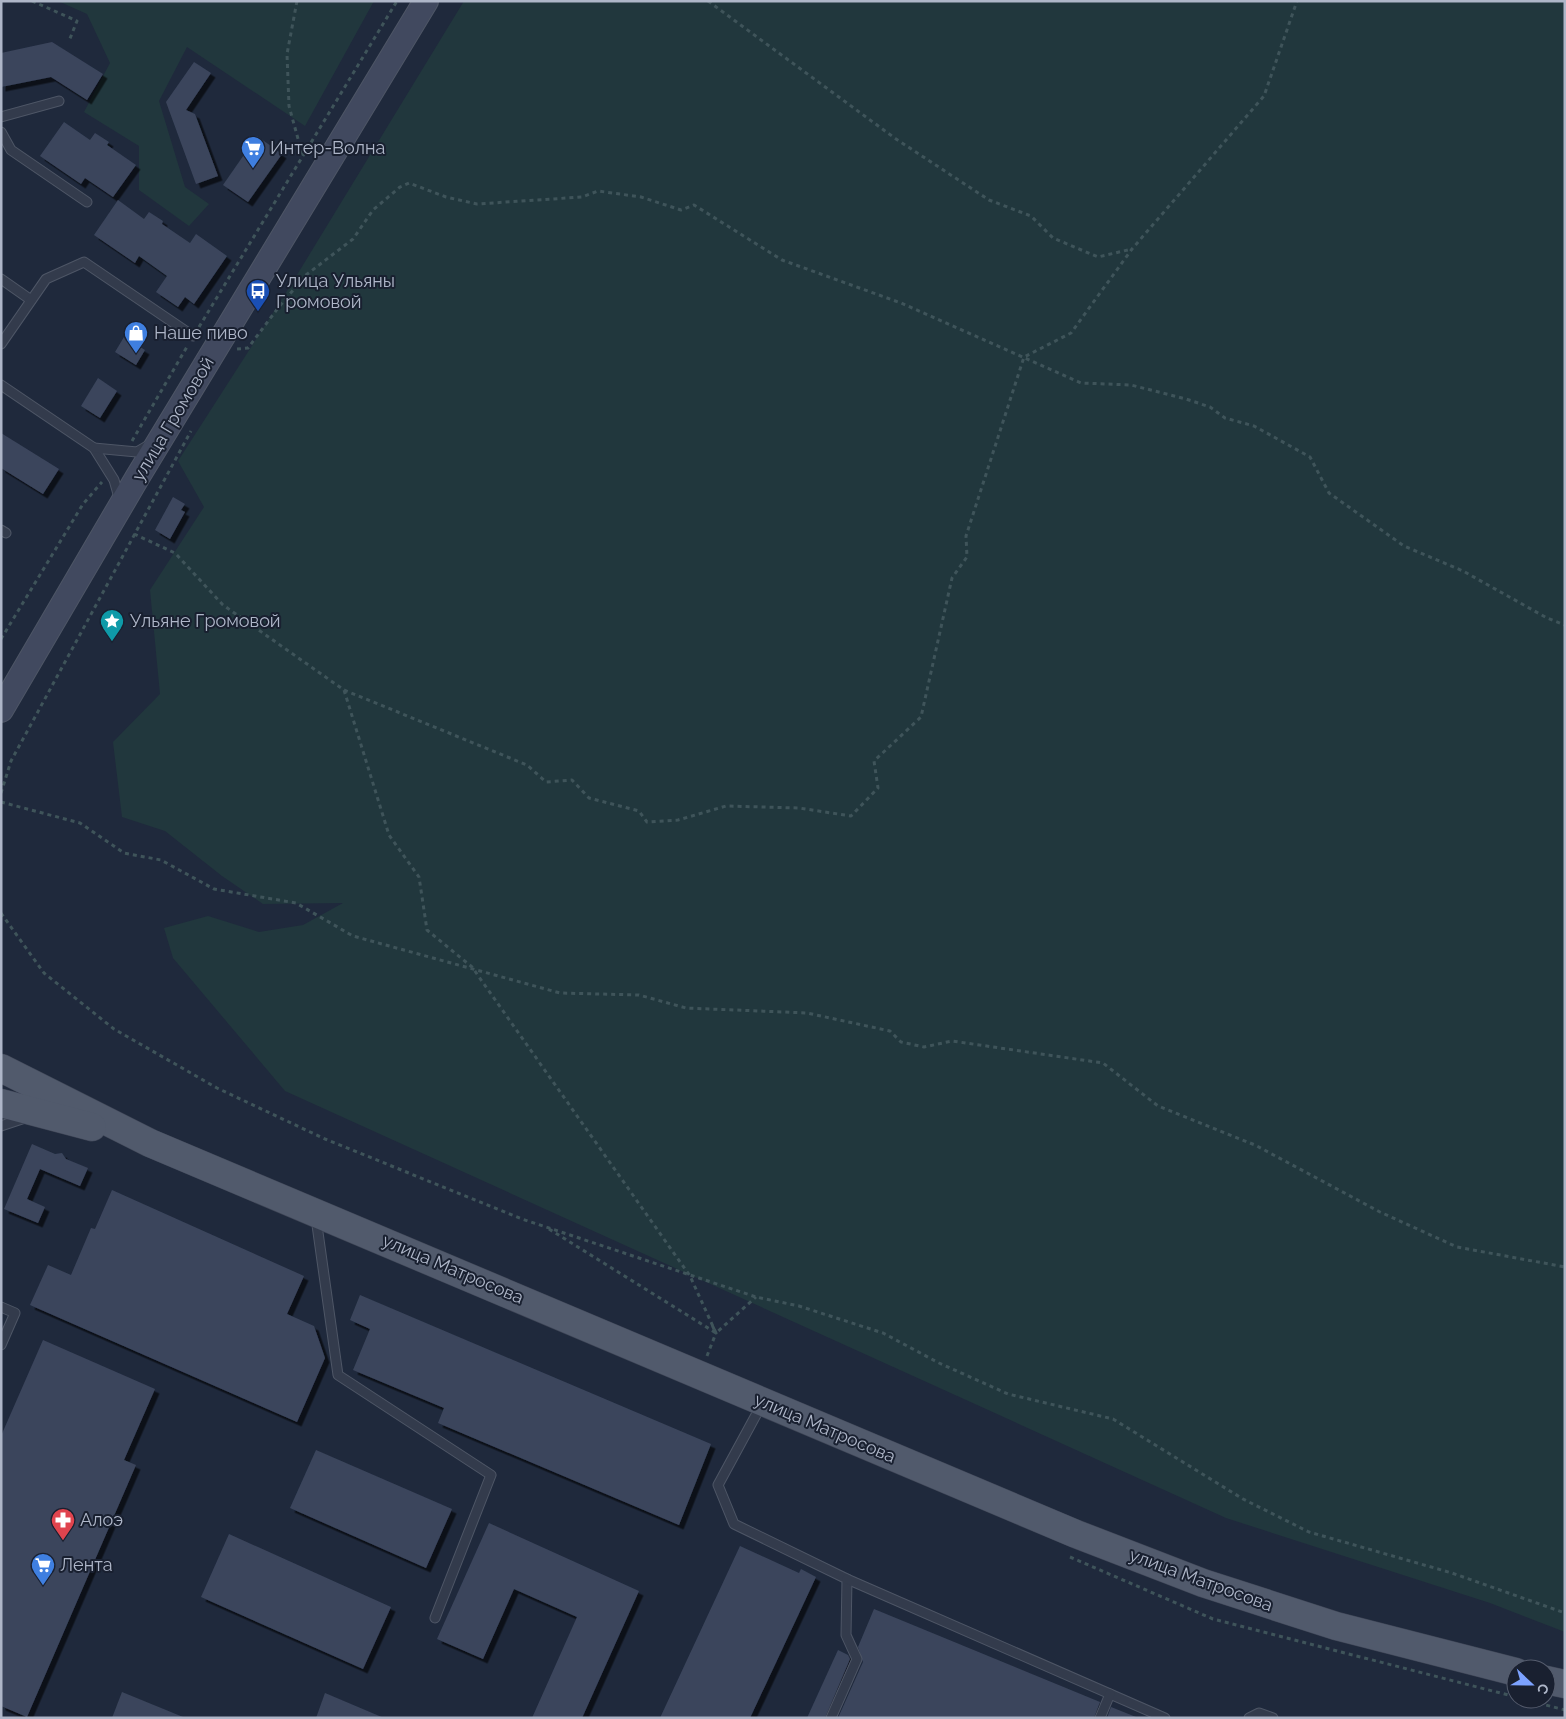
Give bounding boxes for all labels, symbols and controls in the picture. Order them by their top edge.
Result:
supermarket icon: Интер-Волна [240,135,266,169]
place label: Интер-Волна [270,137,385,158]
place label: Улица Ульяны Громовой [276,270,395,312]
bus stop icon: Улица Ульяны Громовой [245,278,271,312]
shop icon: Наше пиво [123,320,149,354]
place label: Наше пиво [154,322,248,343]
street label: улица Громовой [127,353,218,485]
place icon: Ульяне Громовой [99,608,125,642]
place label: Ульяне Громовой [130,610,281,631]
street label: улица Матросова [379,1229,527,1308]
street label: улица Матросова [751,1388,899,1467]
pharmacy icon: Алоэ [50,1507,76,1541]
place label: Алоэ [80,1509,123,1530]
street label: улица Матросова [1127,1544,1276,1615]
supermarket icon: Лента [30,1552,56,1586]
place label: Лента [60,1554,113,1575]
north arrow [1506,1659,1556,1709]
text: С [1534,1681,1552,1697]

